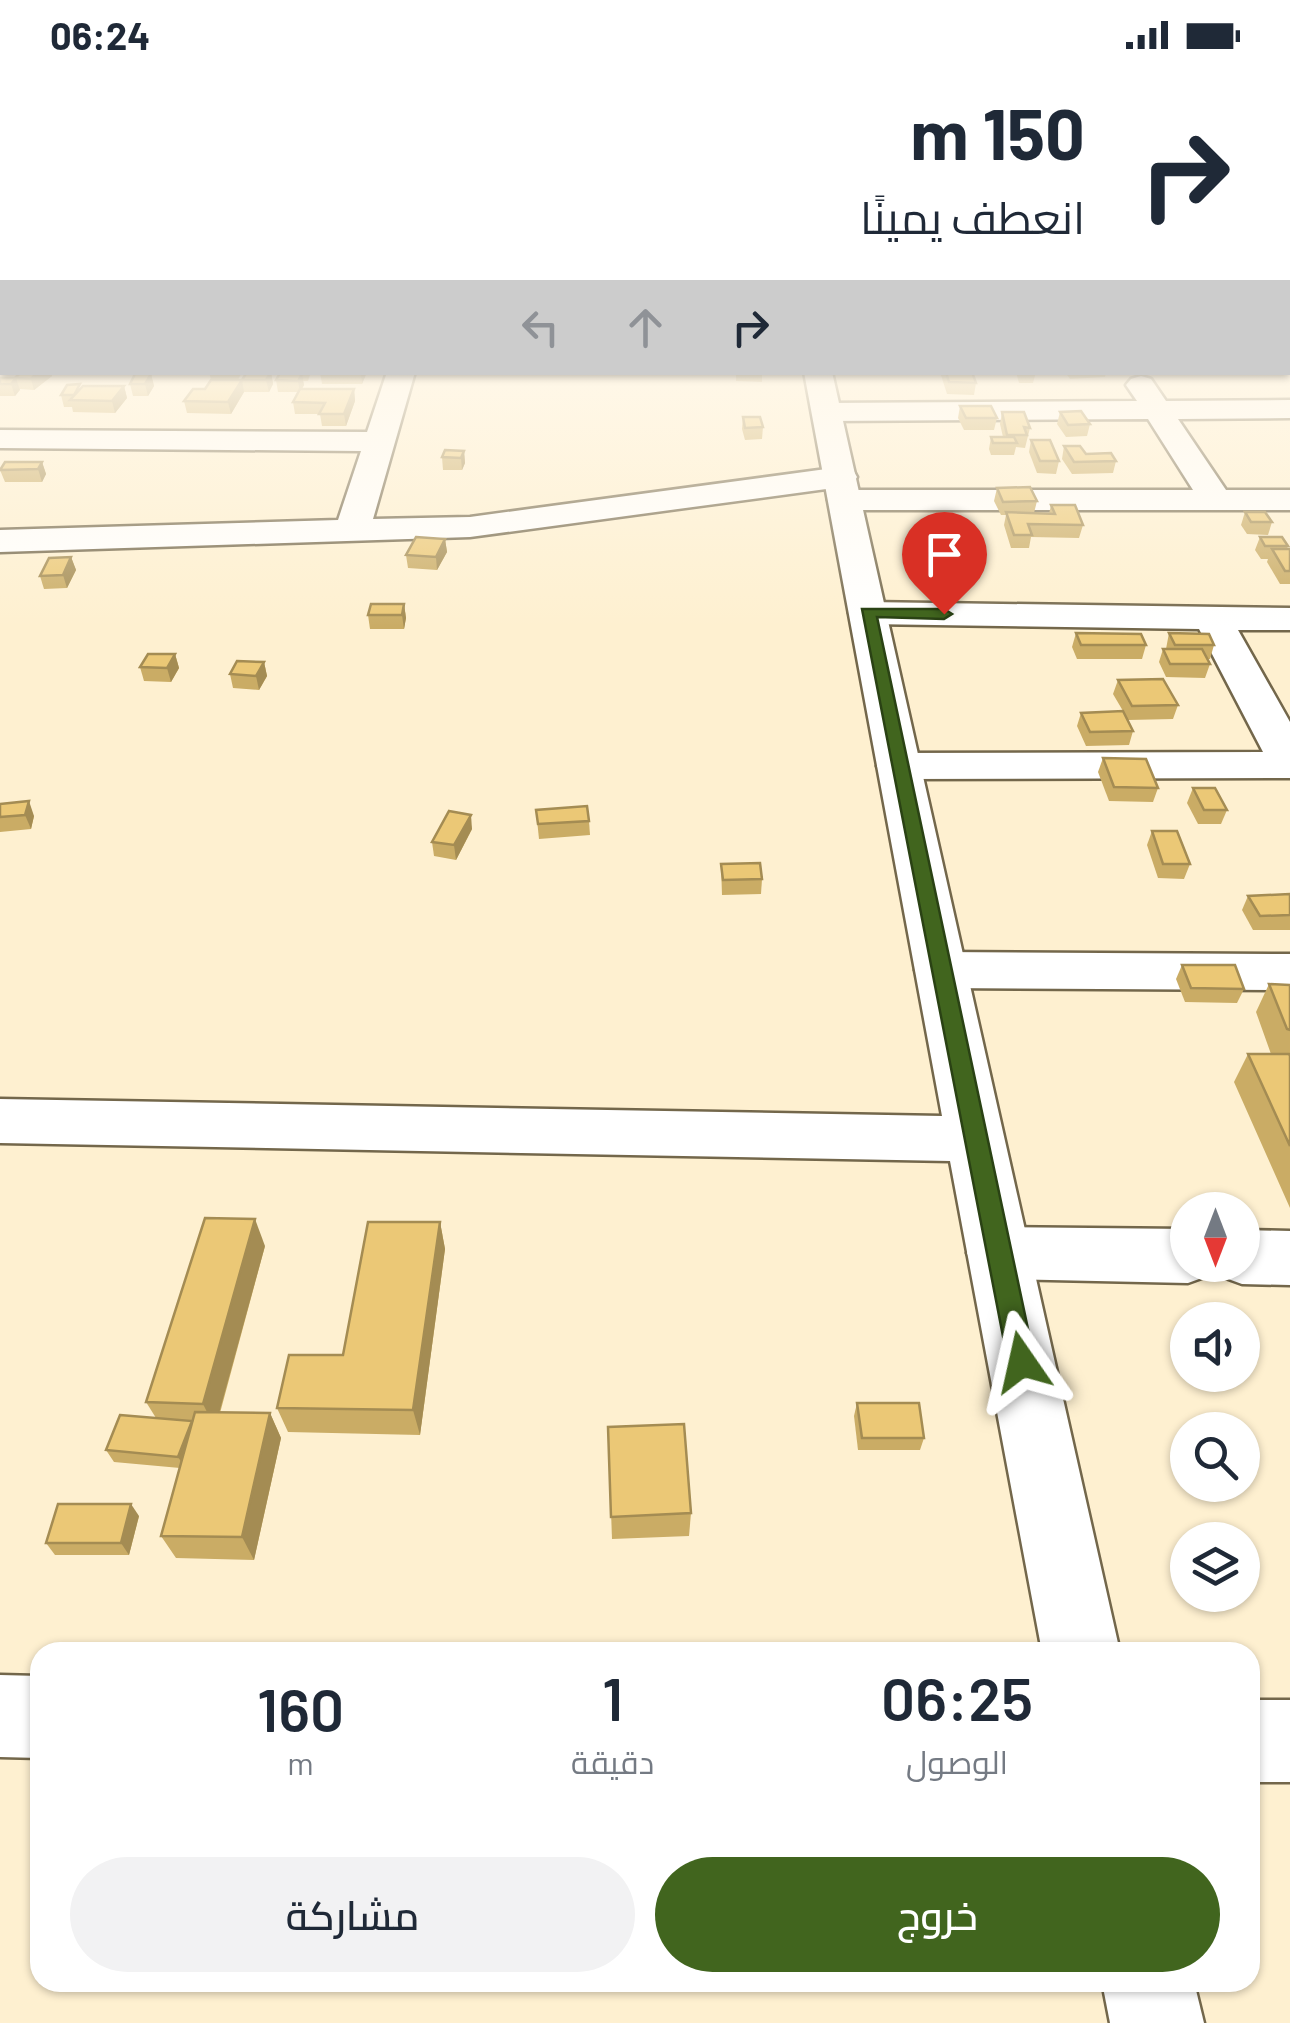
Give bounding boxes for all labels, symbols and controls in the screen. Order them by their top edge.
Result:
text: 06:24 [50,12,150,58]
text: 150 m [910,90,1085,174]
icon: right [1120,110,1250,240]
text: انعطف يمينًا [860,189,1085,243]
icon: left [513,300,568,355]
icon: ahead [618,300,673,355]
icon: right [723,300,778,355]
pin [902,512,987,615]
icon: arrive [917,527,972,582]
north arrow [1170,1192,1260,1282]
map controls [1170,1192,1260,1612]
button: sound [1170,1302,1260,1392]
position arrow [970,1310,1074,1414]
button: search [1170,1412,1260,1502]
button: layers [1170,1522,1260,1612]
text: 1 [602,1661,623,1733]
text: 06:25 [881,1661,1033,1733]
text: 160 [257,1672,344,1744]
text: دقيقة [571,1742,654,1780]
text: الوصول [906,1742,1008,1780]
text: m [287,1743,314,1781]
button: مشاركة [70,1857,635,1972]
button: خروج [655,1857,1220,1972]

